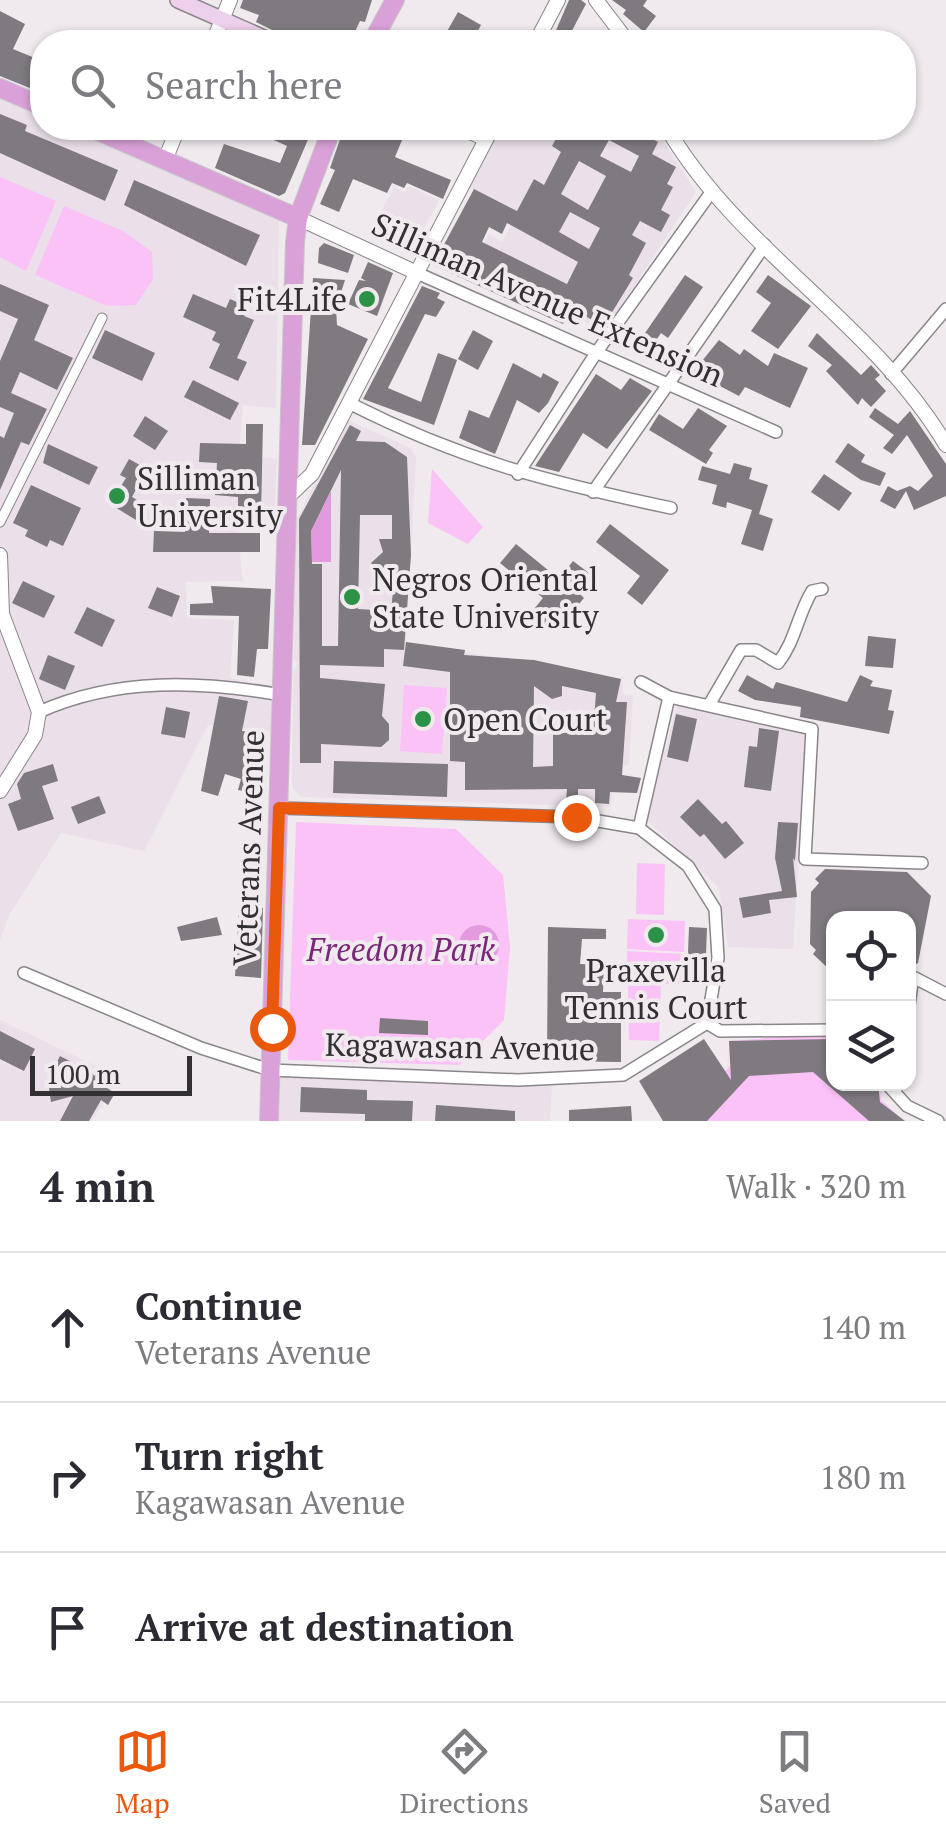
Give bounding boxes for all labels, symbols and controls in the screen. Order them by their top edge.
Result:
search box [30,30,916,140]
icon: search [65,58,120,113]
text: Search here [145,60,343,110]
street label: Silliman Avenue Extension [366,202,730,396]
place label: Fit4Life [237,278,347,320]
marker: Fit4Life [356,288,378,310]
place label: Silliman University [137,457,284,536]
marker: Silliman University [106,485,128,507]
place label: Negros Oriental State University [372,558,599,637]
marker: Negros Oriental State University [341,586,363,608]
place label: Open Court [443,698,608,740]
marker: Open Court [412,708,434,730]
street label: Veterans Avenue [223,729,273,967]
route end [554,795,600,841]
map controls [826,911,916,1091]
button: locate [826,911,916,1001]
marker: Praxevilla Tennis Court [645,924,667,946]
park label: Freedom Park [306,928,496,970]
place label: Praxevilla Tennis Court [564,949,748,1028]
button: layers [826,1001,916,1091]
route start [250,1006,296,1052]
street label: Kagawasan Avenue [325,1023,595,1069]
scale bar [30,1051,192,1096]
text: 100 m [45,1055,121,1092]
text: 4 min [40,1158,155,1214]
text: Walk · 320 m [726,1165,906,1207]
text: Continue [135,1281,302,1331]
icon: ahead [40,1300,95,1355]
text: 140 m [819,1306,906,1348]
text: Veterans Avenue [135,1331,371,1373]
text: Turn right [135,1431,324,1481]
icon: right [40,1450,95,1505]
text: 180 m [819,1456,906,1498]
text: Kagawasan Avenue [135,1481,405,1523]
icon: arrive [40,1600,95,1655]
text: Arrive at destination [135,1602,514,1652]
tab: Map [115,1724,170,1821]
tab: Directions [400,1724,529,1821]
tab: Saved [759,1724,831,1821]

